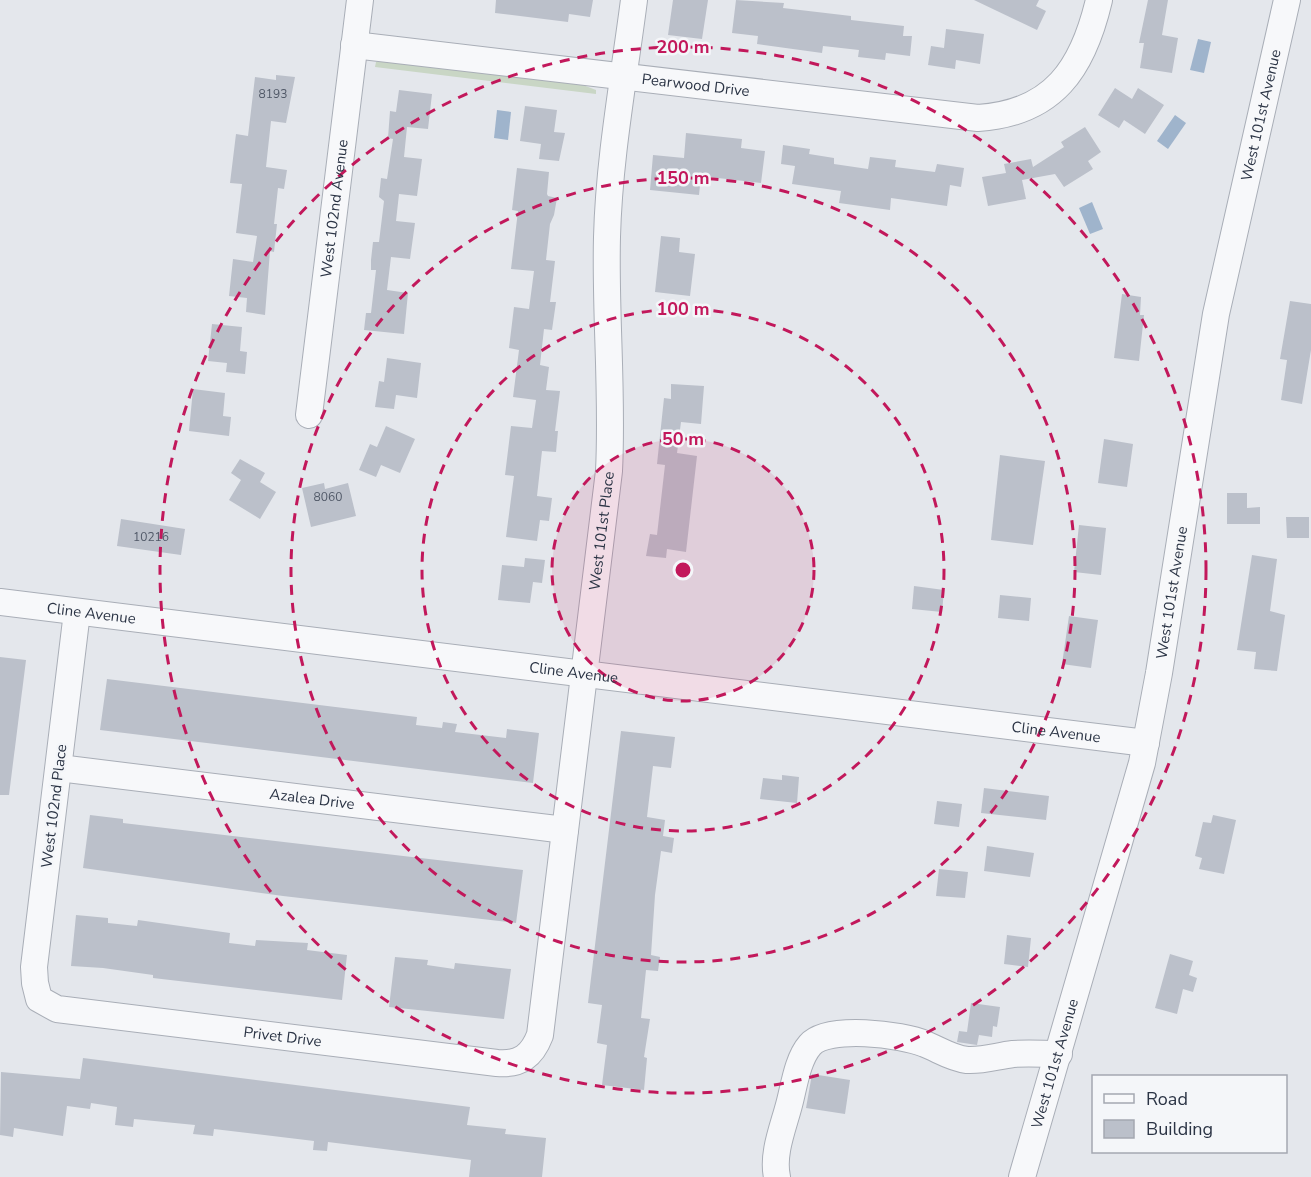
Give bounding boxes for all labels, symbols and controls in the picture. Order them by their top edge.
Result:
text: 200 m [656,35,710,59]
street label: West 101st Avenue [1236,47,1286,183]
street label: Pearwood Drive [641,69,751,101]
house number: 8193 [259,86,287,102]
street label: West 102nd Avenue [316,138,353,279]
text: 150 m [656,166,710,190]
text: 100 m [656,297,710,321]
text: 50 m [662,427,704,451]
street label: West 101st Place [584,470,619,592]
house number: 8060 [314,489,342,505]
street label: West 101st Avenue [1151,525,1192,661]
house number: 10216 [133,529,169,545]
centre of rings [673,560,693,580]
street label: Cline Avenue [46,598,137,629]
street label: Cline Avenue [528,657,619,688]
street label: Cline Avenue [1010,717,1102,747]
street label: West 102nd Place [36,743,72,869]
street label: Azalea Drive [268,784,356,814]
street label: West 101st Avenue [1027,996,1083,1131]
street label: Privet Drive [242,1022,323,1051]
legend [1092,1075,1287,1153]
text: Road [1146,1087,1188,1111]
text: Building [1146,1117,1213,1141]

